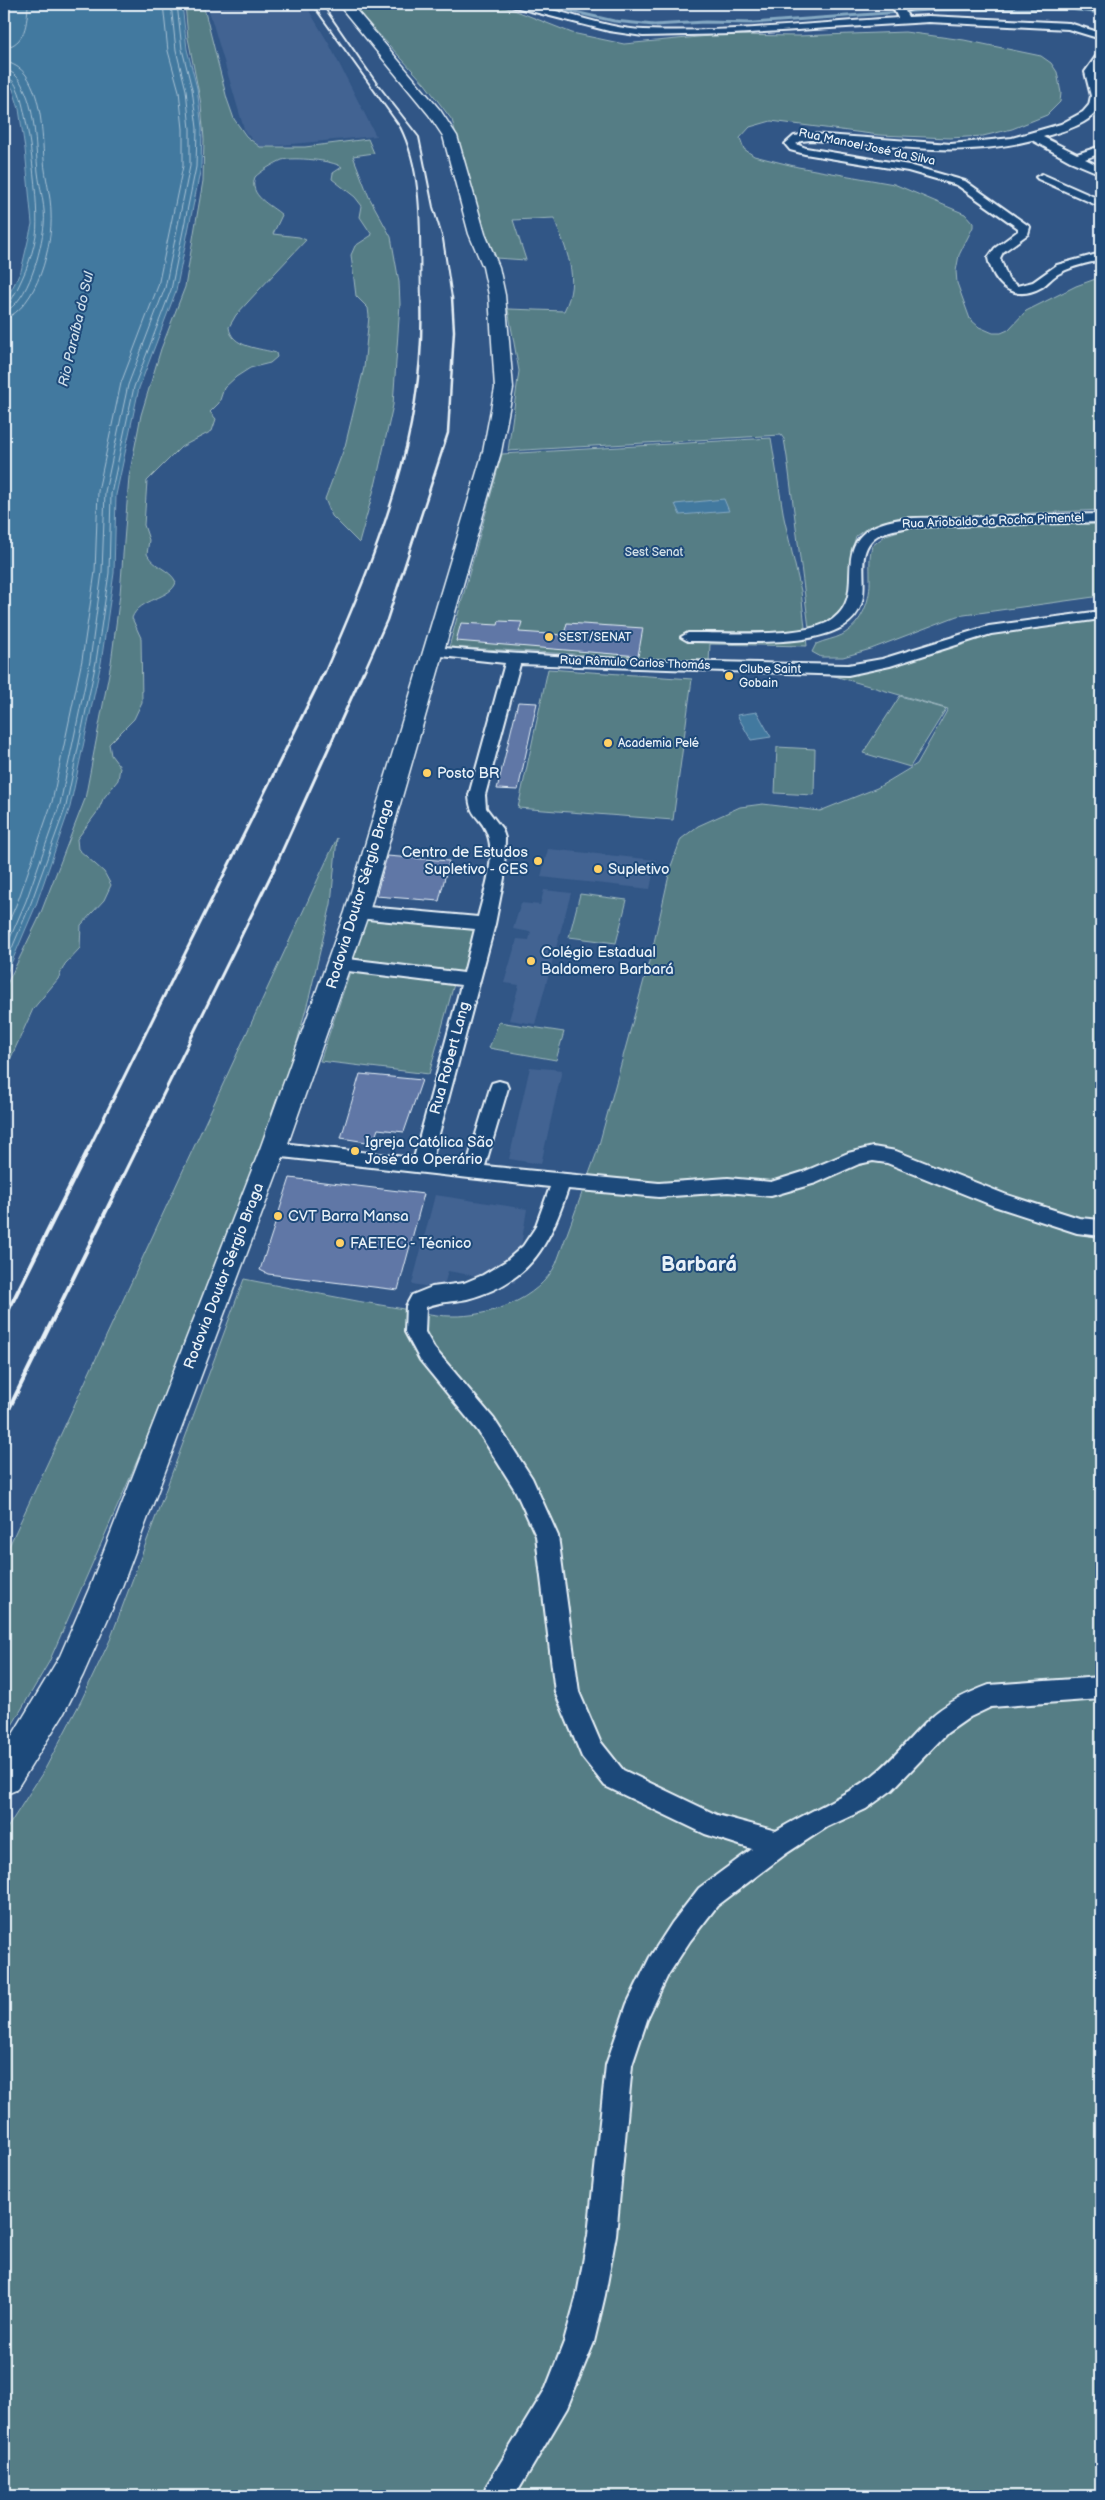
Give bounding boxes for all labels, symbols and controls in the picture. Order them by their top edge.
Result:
street label: Rua Manoel José da Silva [797,125,937,169]
water label: Rio Paraíba do Sul [55,269,98,388]
street label: Rua Ariobaldo da Rocha Pimentel [902,510,1084,532]
park label: Sest Senat [625,545,684,560]
place label: SEST/SENAT [559,630,632,645]
marker: SEST/SENAT [543,631,555,643]
street label: Rua Rômulo Carlos Thomás [559,653,711,673]
place label: Clube Saint Gobain [739,662,801,691]
marker: Clube Saint Gobain [723,670,735,682]
place label: Academia Pelé [618,736,699,751]
marker: Academia Pelé [602,737,614,749]
place label: Posto BR [437,764,500,783]
marker: Posto BR [421,767,433,779]
street label: Rodovia Doutor Sérgio Braga [322,797,398,991]
place label: Centro de Estudos Supletivo - CES [401,843,529,879]
marker: Centro de Estudos Supletivo - CES [532,855,544,867]
place label: Supletivo [608,860,669,879]
marker: Supletivo [592,863,604,875]
place label: Colégio Estadual Baldomero Barbará [541,943,674,979]
marker: Colégio Estadual Baldomero Barbará [525,955,537,967]
street label: Rua Robert Lang [426,999,474,1117]
place label: Igreja Católica São José do Operário [365,1133,494,1169]
marker: Igreja Católica São José do Operário [349,1145,361,1157]
street label: Rodovia Doutor Sérgio Braga [180,1180,268,1372]
place label: CVT Barra Mansa [288,1207,409,1226]
marker: CVT Barra Mansa [272,1210,284,1222]
place label: FAETEC - Técnico [350,1234,472,1253]
marker: FAETEC - Técnico [334,1237,346,1249]
district label: Barbará [661,1253,737,1277]

